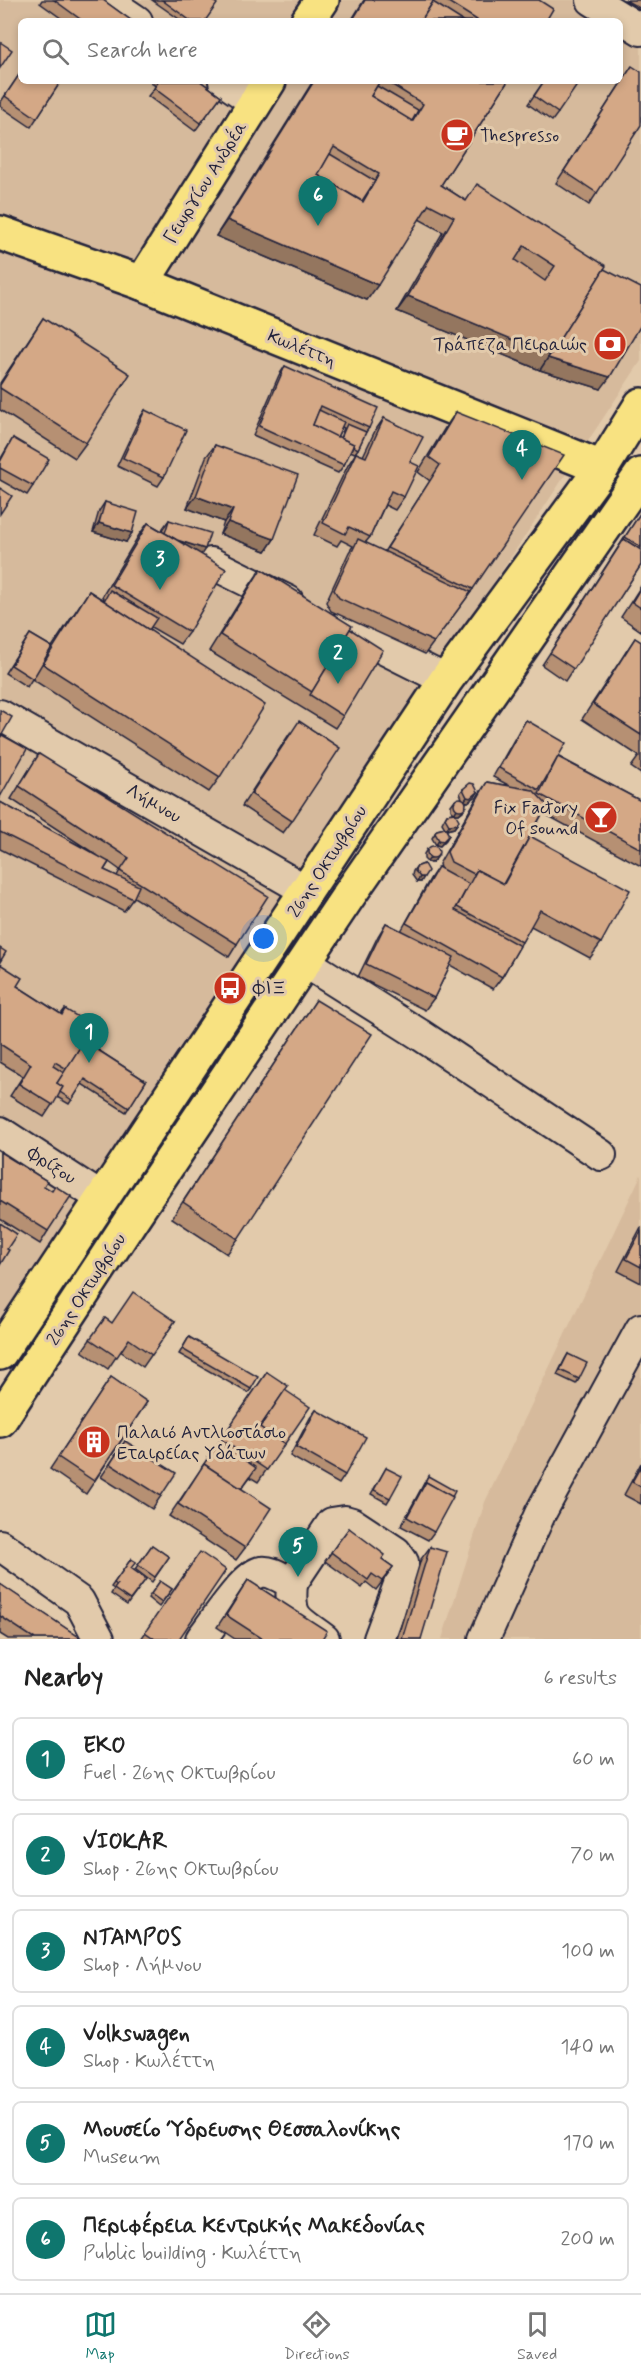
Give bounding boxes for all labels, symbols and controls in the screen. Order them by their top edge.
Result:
search box [18,18,623,84]
icon: search [39,35,72,68]
text: Search here [87,37,198,65]
street label: Γεωργίου Ανδρέα [158,116,253,248]
cafe icon: Thespresso [439,117,475,153]
place label: Thespresso [480,124,559,148]
pin: 6 [298,176,338,226]
street label: Κωλέττη [264,323,340,374]
bank icon: Τράπεζα Πειραιώς [592,326,628,362]
place label: Τράπεζα Πειραιώς [434,333,587,357]
pin: 4 [502,430,542,480]
pin: 3 [140,540,180,590]
pin: 2 [318,634,358,684]
street label: Λήμνου [122,779,185,829]
place label: Fix Factory Of sound [494,796,578,841]
bar icon: Fix Factory Of sound [583,799,619,835]
street label: 26ης Οκτωβρίου [283,801,373,922]
your location [249,924,278,953]
bus stop icon: ΦΙΞ [212,970,248,1006]
place label: ΦΙΞ [252,977,285,1001]
pin: 1 [70,1014,109,1063]
street label: Φρίξου [22,1141,80,1190]
street label: 26ης Οκτωβρίου [42,1229,132,1350]
place label: Παλαιό Αντλιοστάσιο Εταιρείας Υδάτων [117,1421,286,1466]
building icon: Παλαιό Αντλιοστάσιο Εταιρείας Υδάτων [76,1424,112,1460]
pin: 5 [278,1528,318,1577]
text: Nearby [24,1661,103,1695]
text: 6 results [544,1665,617,1692]
text: EKO [83,1732,126,1760]
text: 1 [41,1746,50,1773]
text: 60 m [572,1746,615,1773]
text: Fuel · 26ης Οκτωβρίου [83,1760,275,1787]
text: VIOKAR [83,1828,167,1856]
text: 2 [41,1842,50,1869]
text: 70 m [570,1842,615,1869]
text: Shop · 26ης Οκτωβρίου [83,1856,279,1883]
text: NTAMPOS [83,1924,182,1952]
text: 3 [41,1938,50,1965]
text: 100 m [561,1938,615,1965]
text: Shop · Λήμνου [83,1952,202,1979]
text: Volkswagen [83,2020,190,2048]
text: 4 [40,2034,51,2061]
text: 140 m [561,2034,615,2061]
text: Shop · Κωλέττη [83,2048,215,2075]
text: Μουσείο Ύδρευσης Θεσσαλονίκης [83,2116,400,2144]
text: 5 [40,2130,52,2157]
text: 170 m [563,2130,615,2157]
text: Museum [83,2144,161,2171]
text: Περιφέρεια Κεντρικής Μακεδονίας [83,2212,425,2240]
text: 6 [40,2226,51,2253]
text: 200 m [560,2226,615,2253]
text: Public building · Κωλέττη [83,2240,302,2267]
tab: Map [84,2308,117,2365]
tab: Directions [284,2308,350,2365]
tab: Saved [517,2308,557,2365]

